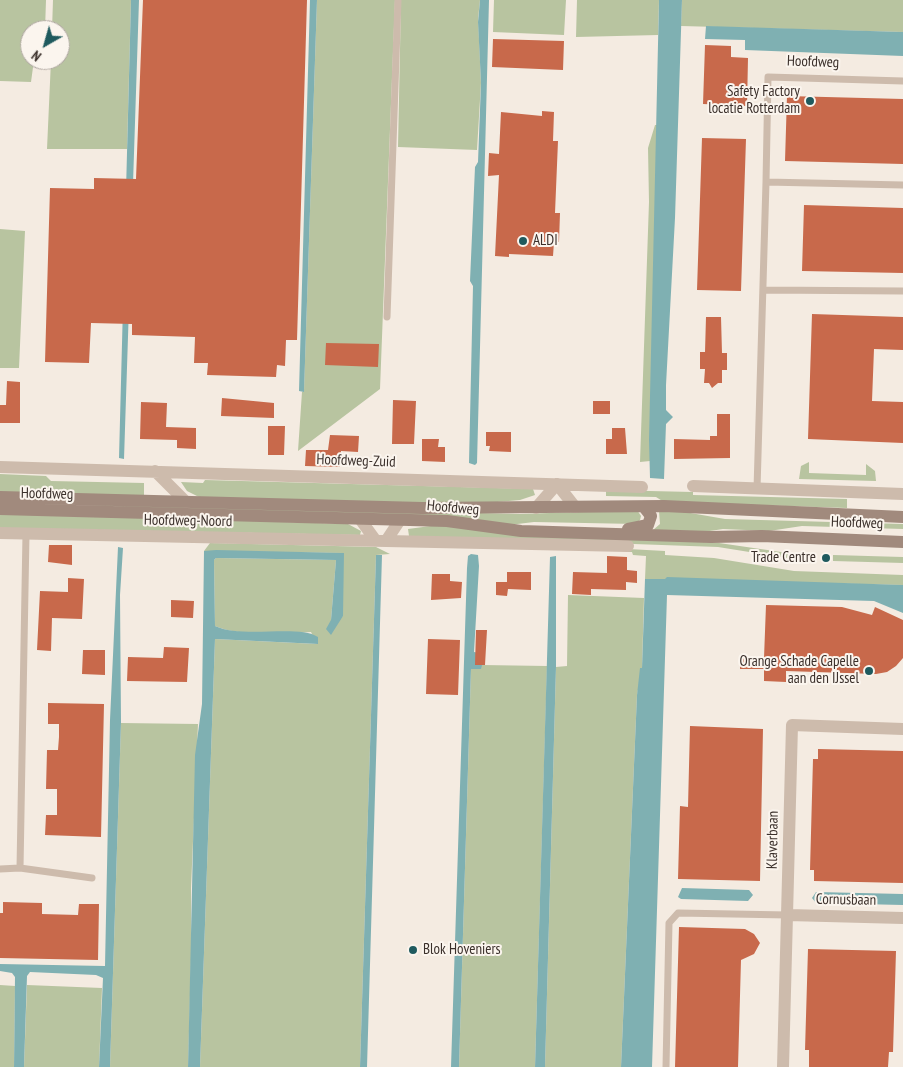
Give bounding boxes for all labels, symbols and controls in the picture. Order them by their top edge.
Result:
north arrow [20,20,70,70]
text: N [28,47,45,65]
street label: Hoofdweg [786,52,840,72]
place label: Safety Factory locatie Rotterdam [708,83,800,118]
marker: Safety Factory locatie Rotterdam [804,95,816,107]
place label: ALDI [533,232,558,250]
marker: ALDI [517,235,529,247]
street label: Hoofdweg-Zuid [316,451,396,471]
street label: Hoofdweg [21,485,73,503]
street label: Hoofdweg [426,497,480,519]
street label: Hoofdweg-Noord [144,511,232,531]
street label: Hoofdweg [830,513,884,533]
place label: Trade Centre [751,549,816,567]
marker: Trade Centre [820,552,832,564]
place label: Orange Schade Capelle aan den IJssel [739,653,859,688]
marker: Orange Schade Capelle aan den IJssel [863,665,875,677]
street label: Klaverbaan [763,811,783,869]
street label: Cornusbaan [816,890,876,910]
place label: Blok Hoveniers [423,941,501,959]
marker: Blok Hoveniers [407,944,419,956]

